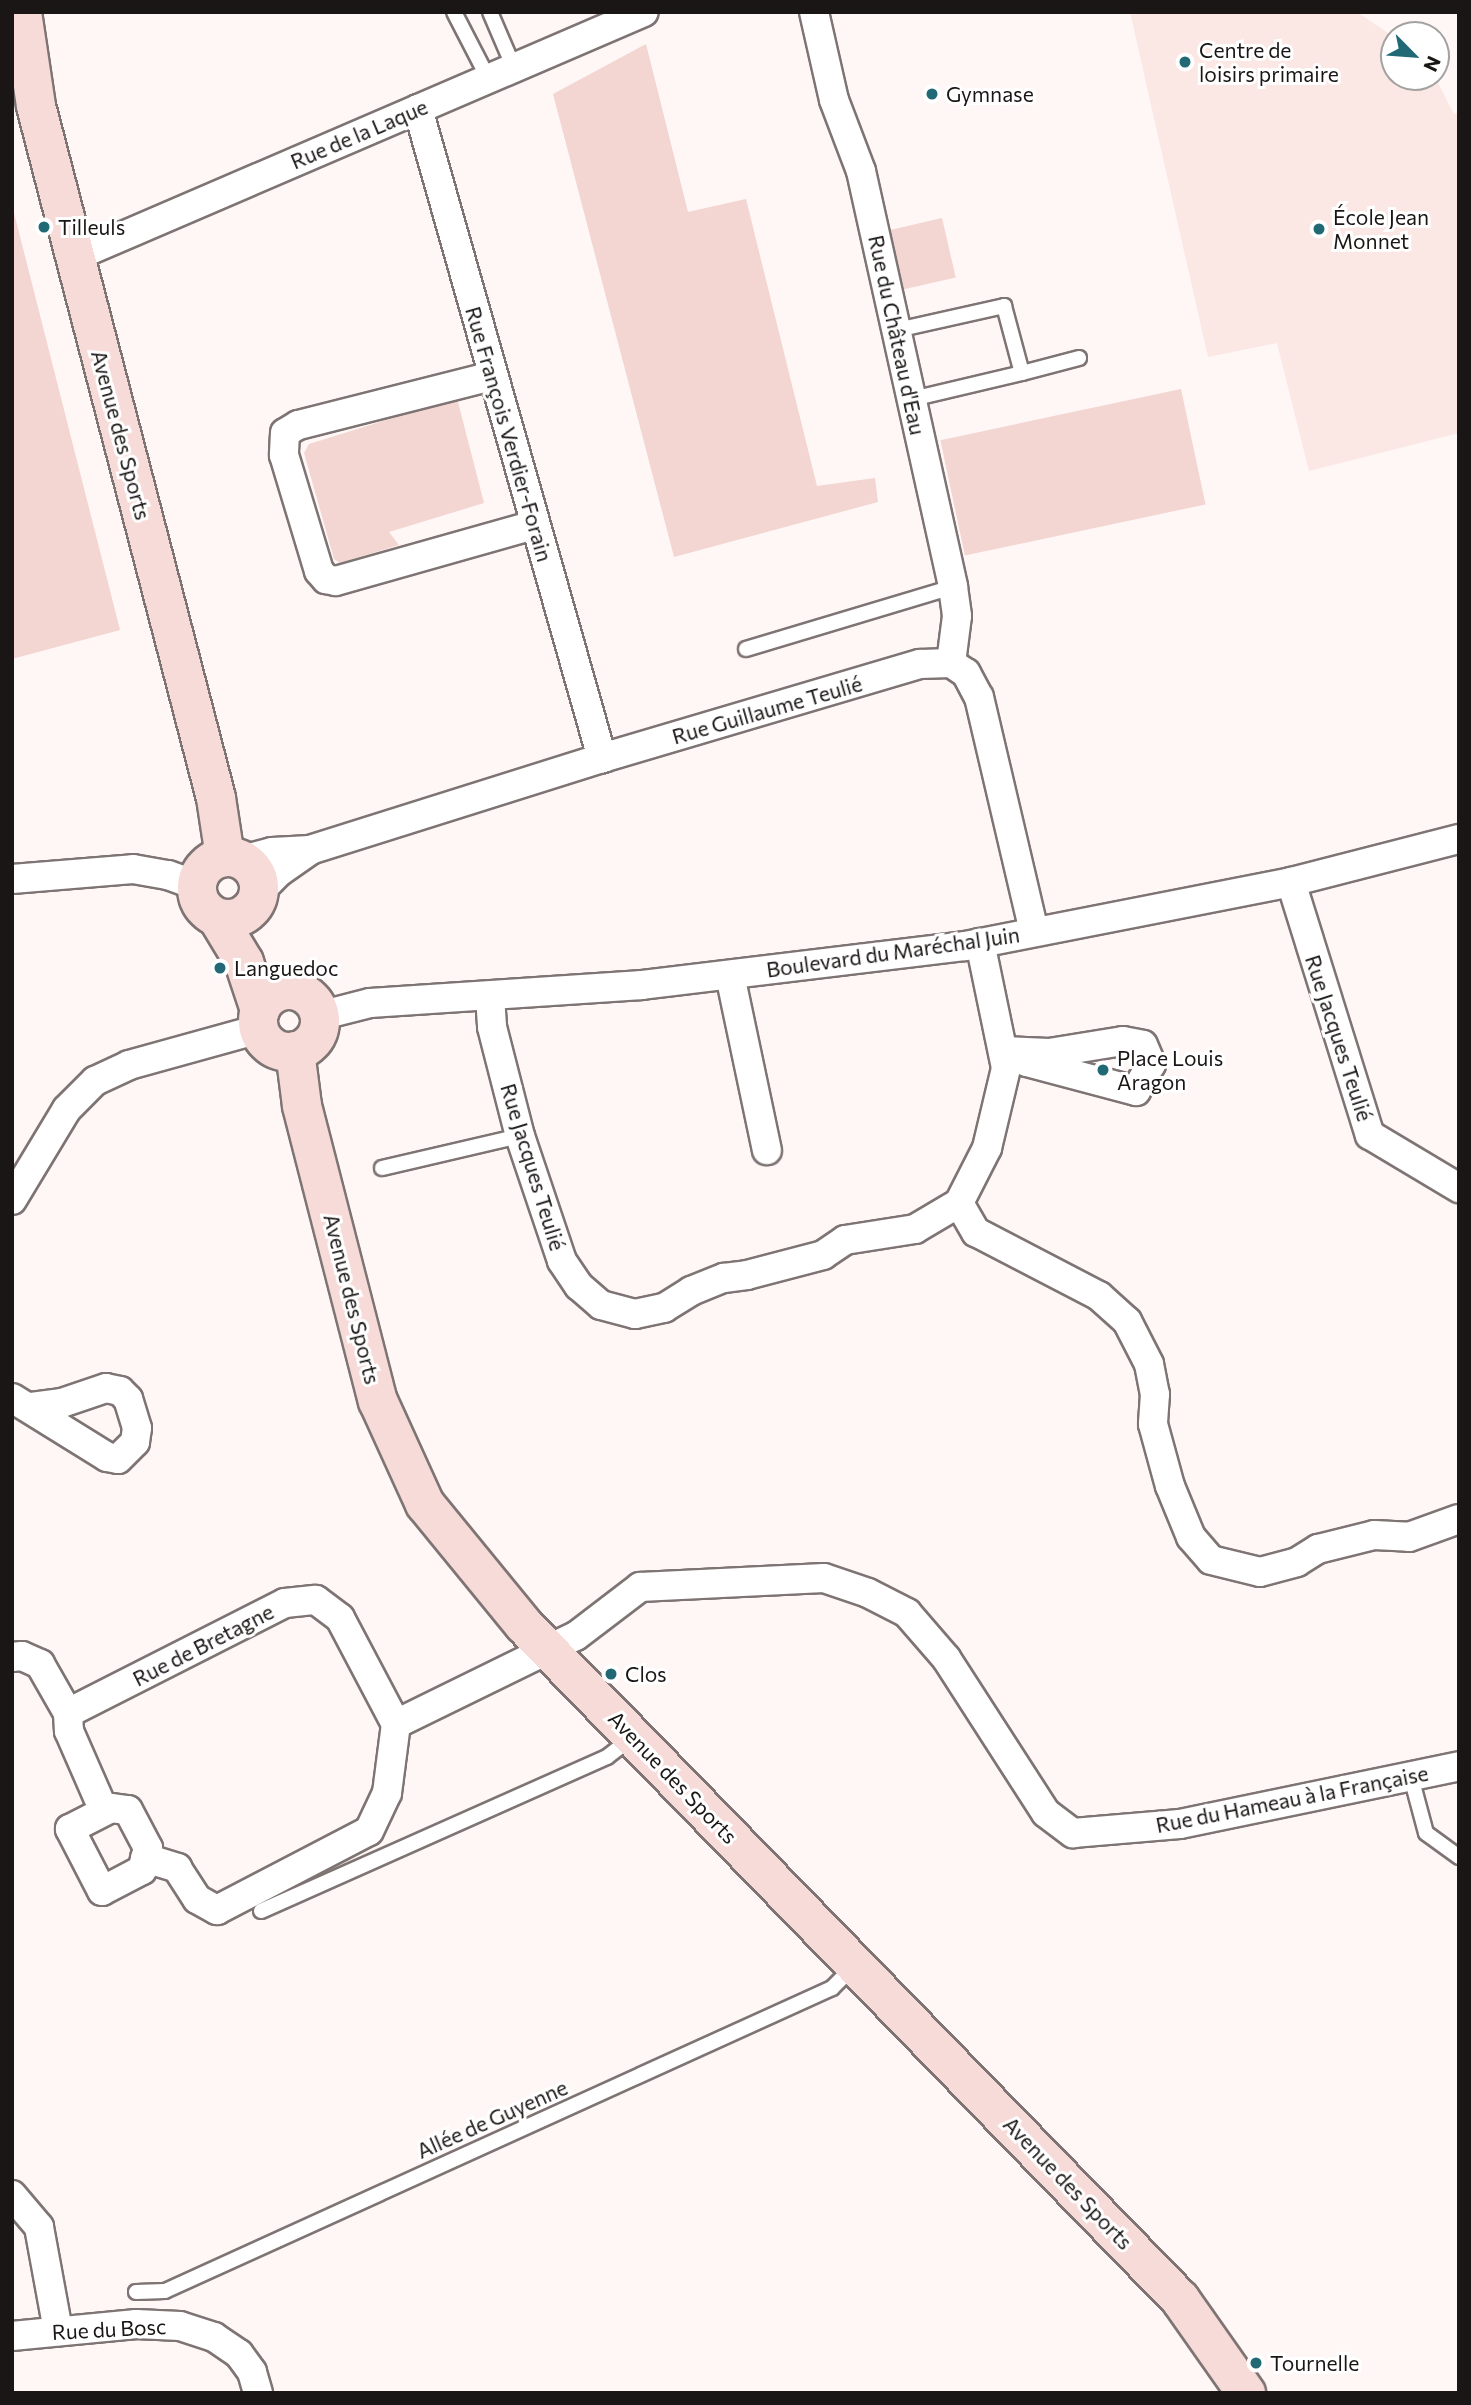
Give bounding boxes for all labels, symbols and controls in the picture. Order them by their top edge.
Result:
north arrow [1380,21,1450,91]
place label: Centre de loisirs primaire [1199,37,1339,87]
text: N [1419,53,1446,76]
marker: Centre de loisirs primaire [1177,54,1193,70]
place label: Gymnase [946,81,1034,107]
marker: Gymnase [924,86,940,102]
street label: Rue de la Laque [287,94,431,174]
place label: École Jean Monnet [1333,204,1429,254]
place label: Tilleuls [58,214,125,240]
marker: Tilleuls [36,219,52,235]
marker: École Jean Monnet [1311,221,1327,237]
street label: Rue du Château d'Eau [863,233,931,437]
street label: Rue François Verdier-Forain [460,304,558,564]
street label: Avenue des Sports [86,347,156,523]
street label: Rue Guillaume Teulié [669,671,865,749]
street label: Boulevard du Maréchal Juin [765,922,1021,982]
street label: Rue Jacques Teulié [1300,952,1378,1124]
place label: Languedoc [234,955,338,981]
marker: Languedoc [212,960,228,976]
place label: Place Louis Aragon [1117,1045,1223,1095]
marker: Place Louis Aragon [1095,1062,1111,1078]
street label: Rue Jacques Teulié [496,1080,570,1254]
street label: Avenue des Sports [319,1211,385,1387]
street label: Rue de Bretagne [128,1599,278,1691]
place label: Clos [625,1661,667,1687]
marker: Clos [603,1666,619,1682]
street label: Avenue des Sports [603,1705,743,1849]
street label: Rue du Hameau à la Française [1154,1760,1430,1838]
street label: Allée de Guyenne [413,2074,571,2164]
street label: Avenue des Sports [998,2111,1138,2255]
street label: Rue du Bosc [51,2313,167,2345]
place label: Tournelle [1270,2350,1359,2376]
marker: Tournelle [1248,2355,1264,2371]

